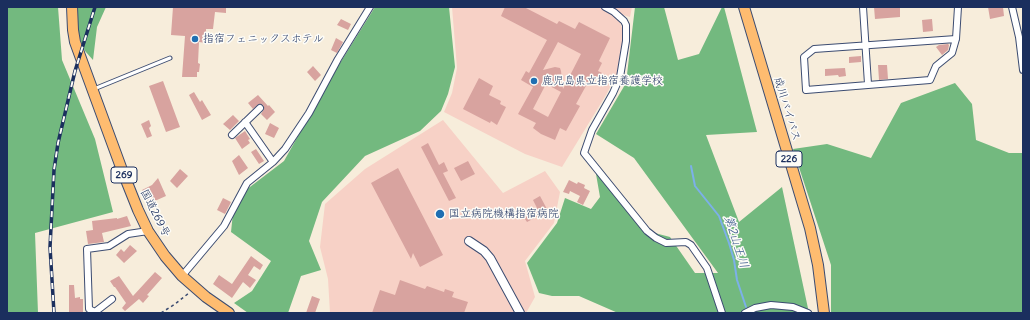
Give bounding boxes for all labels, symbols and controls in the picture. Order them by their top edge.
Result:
place label: 指宿フェニックスホテル [203,32,324,46]
marker: 指宿フェニックスホテル [190,34,200,44]
place label: 鹿児島県立指宿養護学校 [542,74,663,88]
marker: 鹿児島県立指宿養護学校 [529,76,539,86]
street label: 成川バイパス [771,76,803,142]
road number: 226 [776,151,802,167]
road number: 269 [111,167,137,183]
street label: 国道269号 [137,187,173,239]
place label: 国立病院機構指宿病院 [449,207,559,221]
marker: 国立病院機構指宿病院 [434,208,446,220]
water label: 第2山王川 [721,214,751,270]

